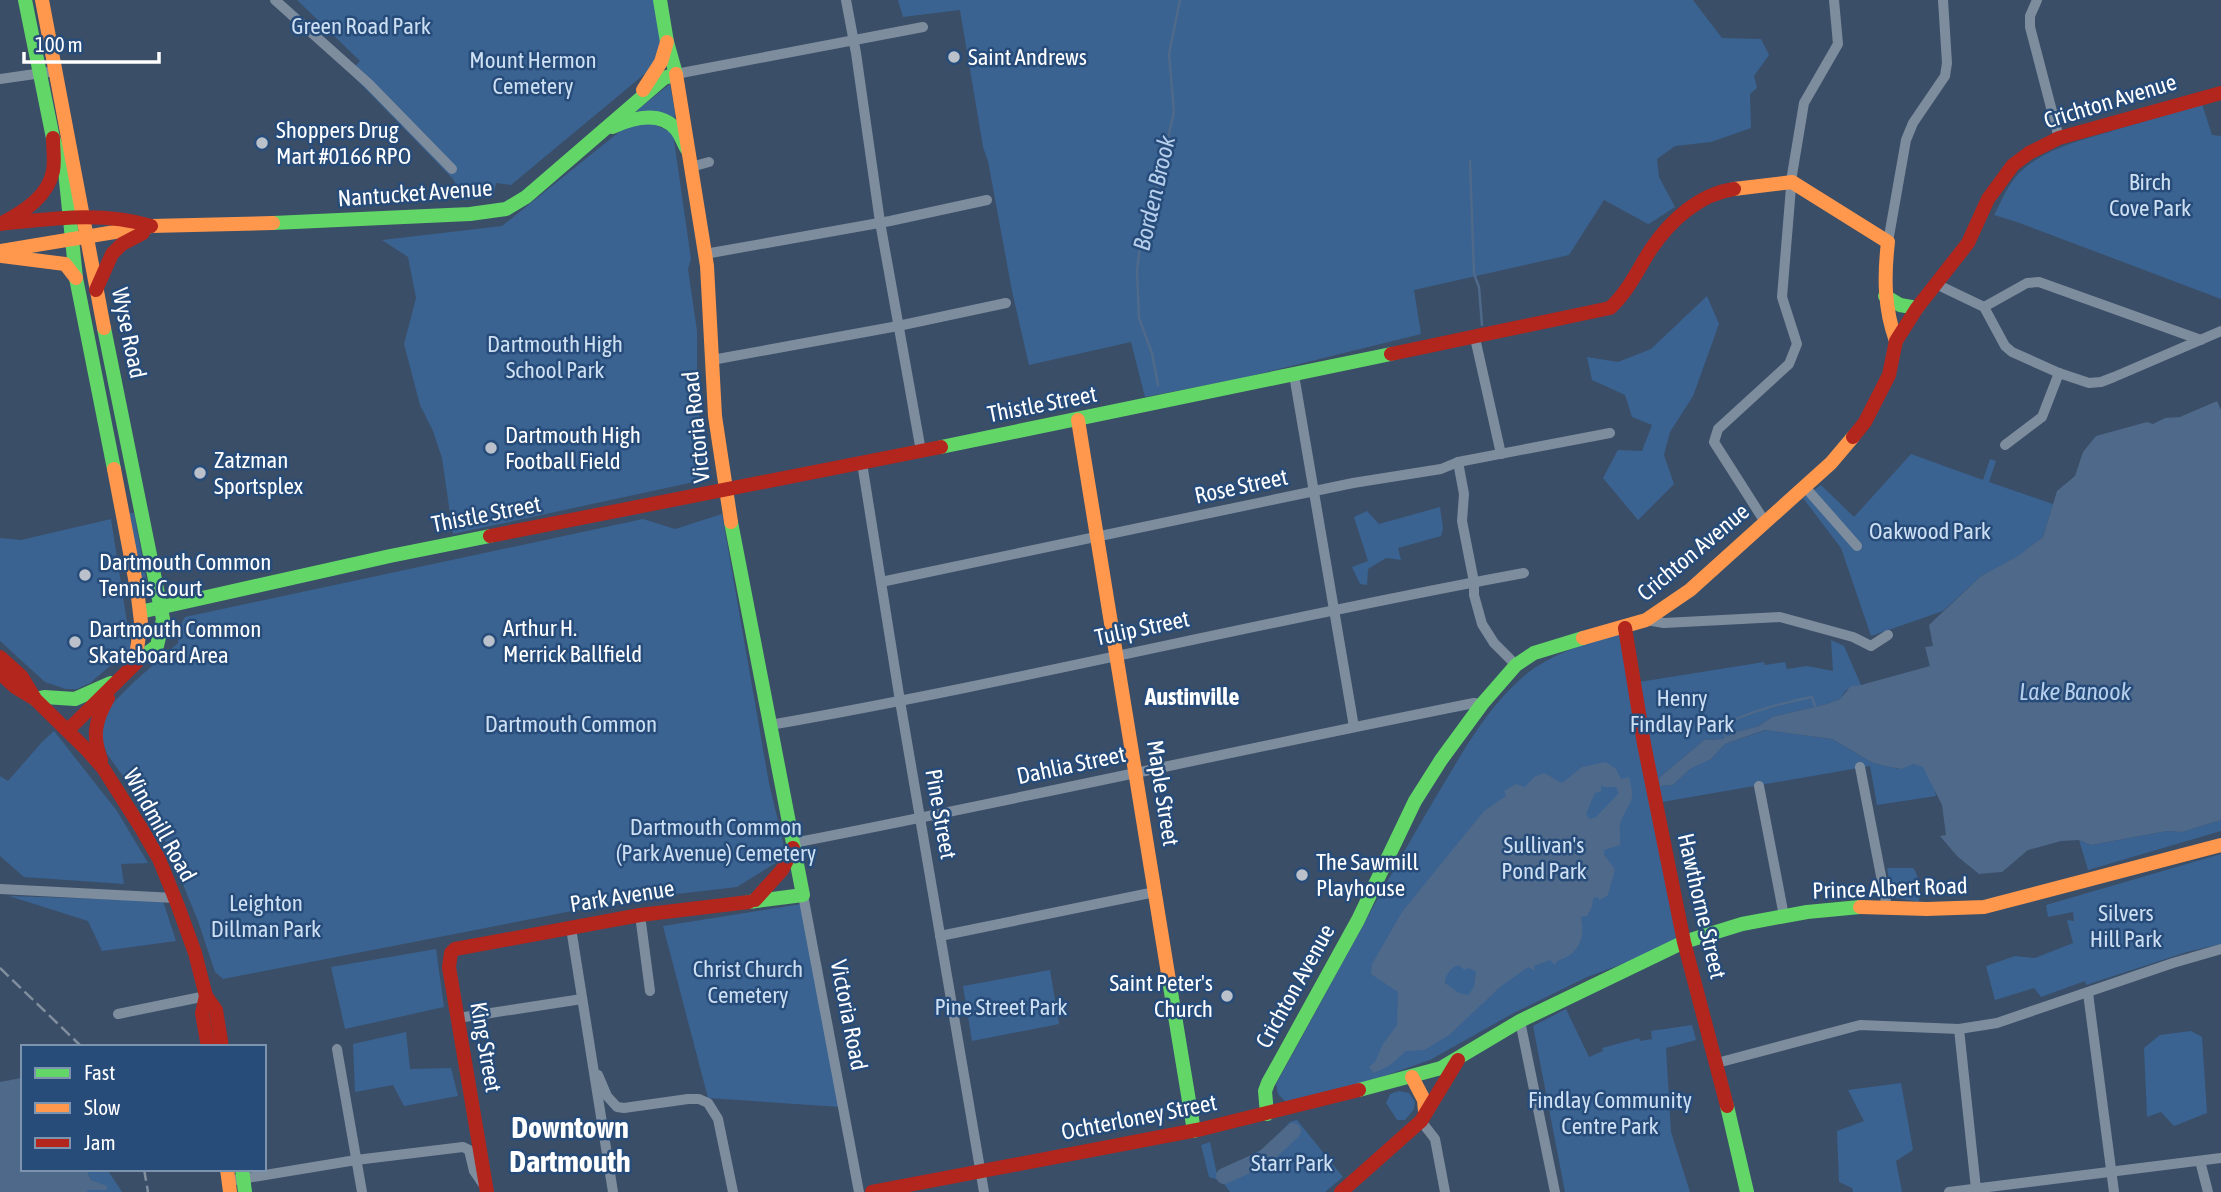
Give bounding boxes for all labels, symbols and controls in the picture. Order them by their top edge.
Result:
park label: Green Road Park [291,13,431,39]
scale bar [24,21,159,65]
text: 100 m [35,32,83,56]
place label: Saint Andrews [968,44,1087,70]
park label: Mount Hermon Cemetery [469,47,597,99]
marker: Saint Andrews [946,49,962,65]
street label: Crichton Avenue [2041,69,2179,133]
place label: Shoppers Drug Mart #0166 RPO [276,117,411,169]
water label: Borden Brook [1128,133,1180,253]
marker: Shoppers Drug Mart #0166 RPO [254,135,270,151]
park label: Birch Cove Park [2109,169,2191,221]
street label: Nantucket Avenue [337,175,493,211]
street label: Wyse Road [107,285,151,381]
park label: Dartmouth High School Park [487,331,623,383]
street label: Victoria Road [677,370,715,484]
street label: Thistle Street [985,381,1099,427]
place label: Dartmouth High Football Field [505,422,641,474]
marker: Dartmouth High Football Field [483,440,499,456]
place label: Zatzman Sportsplex [214,447,303,499]
street label: Rose Street [1192,463,1290,509]
marker: Zatzman Sportsplex [192,465,208,481]
street label: Thistle Street [429,491,543,537]
street label: Crichton Avenue [1632,498,1754,606]
park label: Oakwood Park [1869,518,1991,544]
place label: Dartmouth Common Tennis Court [99,549,271,601]
marker: Dartmouth Common Tennis Court [77,567,93,583]
street label: Tulip Street [1092,605,1192,651]
place label: Arthur H. Merrick Ballfield [503,615,642,667]
place label: Dartmouth Common Skateboard Area [89,616,261,668]
marker: Arthur H. Merrick Ballfield [481,633,497,649]
marker: Dartmouth Common Skateboard Area [67,634,83,650]
water label: Lake Banook [2019,678,2131,705]
district label: Austinville [1144,683,1239,710]
park label: Henry Findlay Park [1630,685,1734,737]
park label: Dartmouth Common [485,711,657,737]
street label: Maple Street [1142,738,1184,848]
street label: Dahlia Street [1014,741,1128,789]
street label: Windmill Road [118,764,202,886]
street label: Pine Street [920,767,962,861]
park label: Dartmouth Common (Park Avenue) Cemetery [616,814,816,866]
street label: Hawthorne Street [1673,831,1731,981]
park label: Sullivan's Pond Park [1501,832,1587,884]
place label: The Sawmill Playhouse [1316,849,1419,901]
marker: The Sawmill Playhouse [1294,867,1310,883]
street label: Prince Albert Road [1812,872,1968,904]
street label: Park Avenue [568,875,676,917]
park label: Leighton Dillman Park [211,890,321,942]
park label: Silvers Hill Park [2090,900,2162,952]
street label: Crichton Avenue [1250,920,1340,1052]
park label: Christ Church Cemetery [693,956,803,1008]
street label: Victoria Road [826,957,872,1073]
place label: Saint Peter's Church [1109,970,1213,1022]
marker: Saint Peter's Church [1219,988,1235,1004]
park label: Pine Street Park [935,994,1067,1020]
street label: King Street [465,1000,507,1094]
legend [21,1045,266,1171]
text: Fast [84,1060,115,1084]
park label: Findlay Community Centre Park [1528,1087,1692,1139]
street label: Ochterloney Street [1059,1089,1219,1145]
text: Slow [84,1095,121,1119]
district label: Downtown Dartmouth [509,1110,631,1178]
text: Jam [84,1130,116,1154]
park label: Starr Park [1251,1150,1333,1176]

